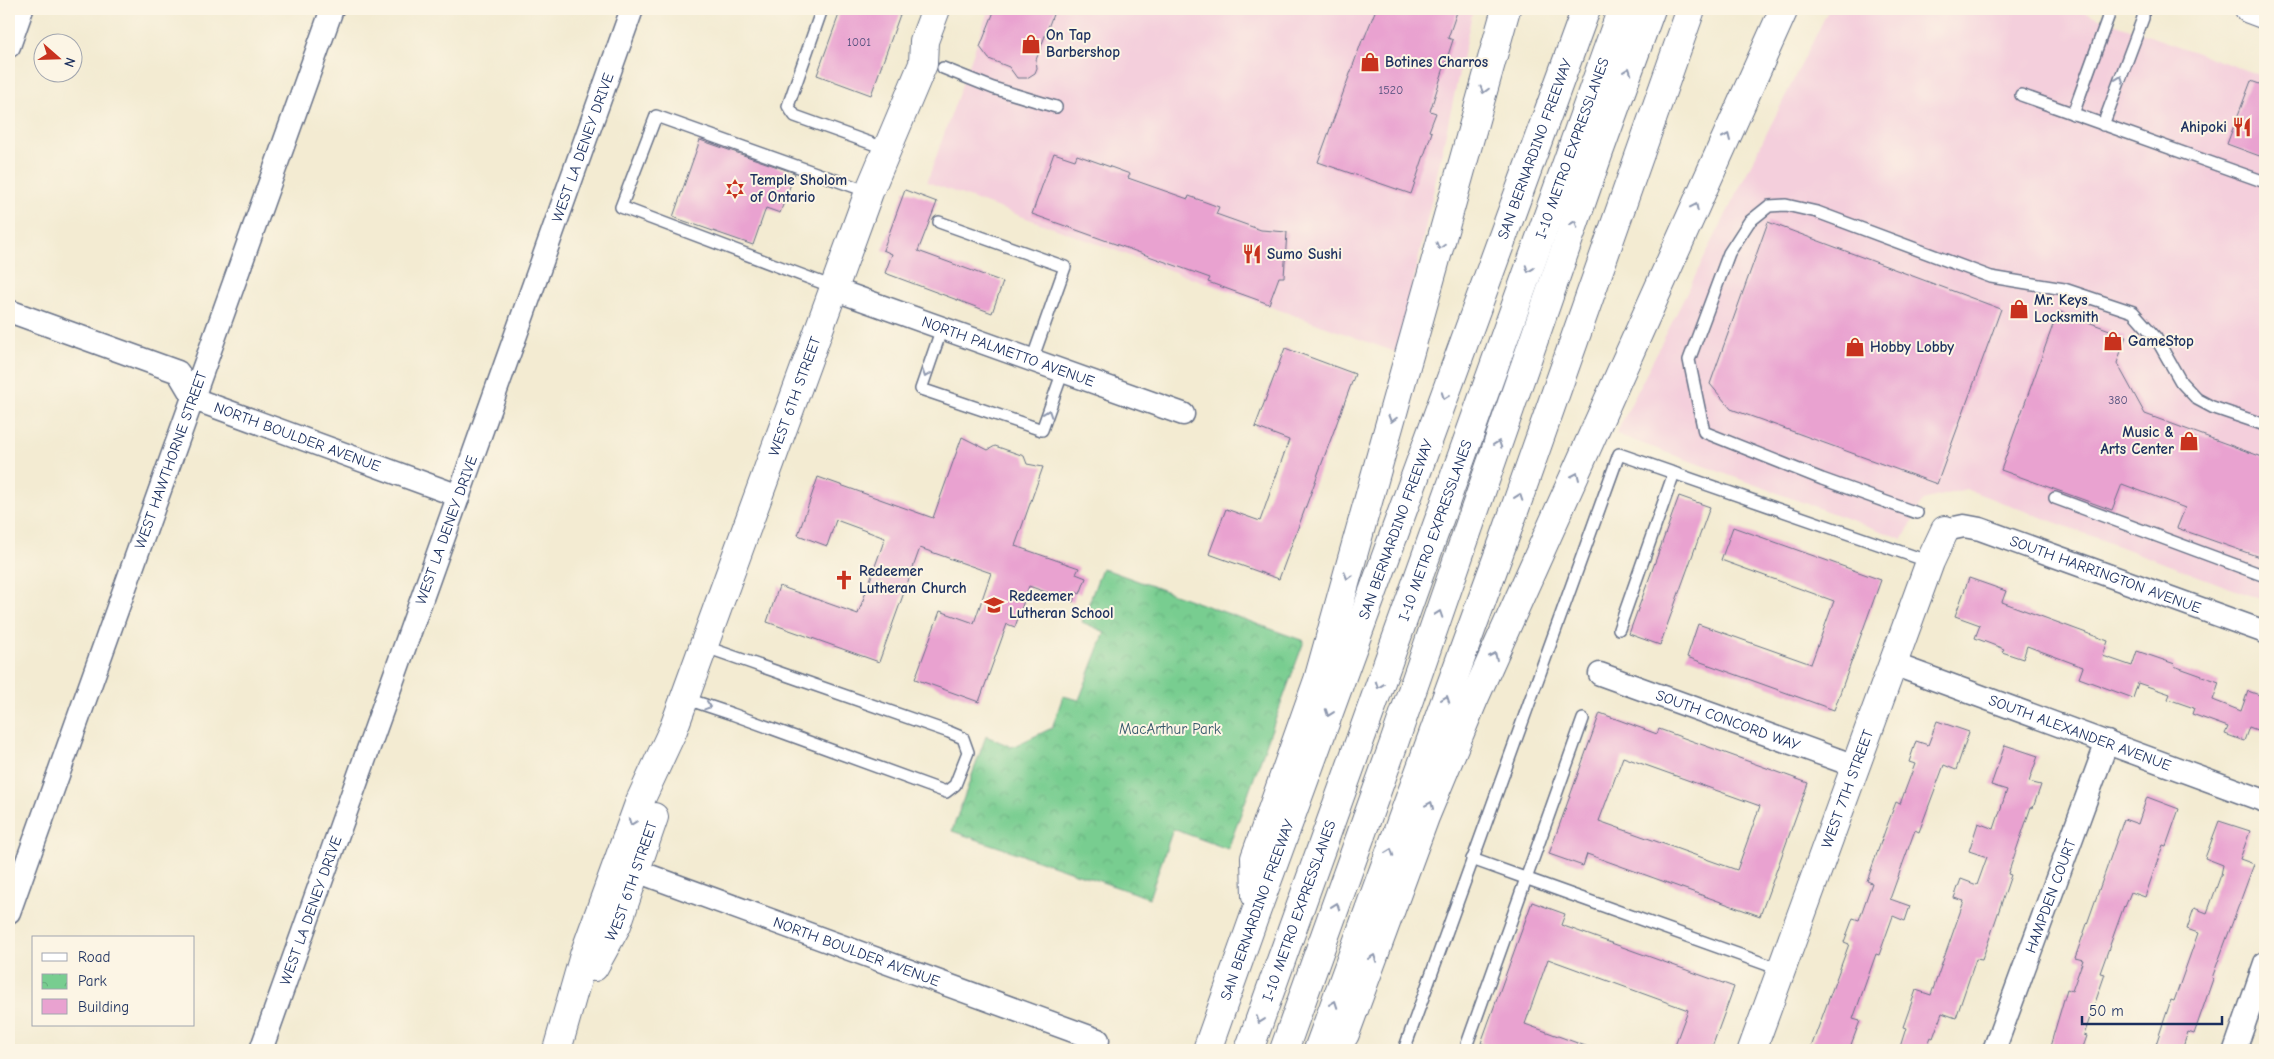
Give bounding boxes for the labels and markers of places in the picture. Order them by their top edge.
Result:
place label: On Tap Barbershop [1046,26,1120,61]
shop icon: On Tap Barbershop [1020,33,1042,55]
shop icon: Botines Charros [1359,51,1381,73]
place label: Botines Charros [1385,53,1488,71]
restaurant icon: Ahipoki [2231,116,2253,138]
place label: Ahipoki [2181,118,2227,136]
place label: Temple Sholom of Ontario [750,171,847,206]
synagogue icon: Temple Sholom of Ontario [724,178,746,200]
restaurant icon: Sumo Sushi [1241,243,1263,265]
place label: Sumo Sushi [1267,245,1342,263]
place label: Mr. Keys Locksmith [2034,291,2099,326]
shop icon: Mr. Keys Locksmith [2008,298,2030,320]
shop icon: GameStop [2102,330,2124,352]
place label: GameStop [2128,332,2194,350]
shop icon: Hobby Lobby [1844,336,1866,358]
place label: Hobby Lobby [1870,338,1954,356]
place label: Music & Arts Center [2101,423,2174,458]
shop icon: Music & Arts Center [2178,430,2200,452]
place label: Redeemer Lutheran Church [859,562,967,597]
church icon: Redeemer Lutheran Church [833,569,855,591]
place label: Redeemer Lutheran School [1009,587,1114,622]
school or university icon: Redeemer Lutheran School [983,594,1005,616]

